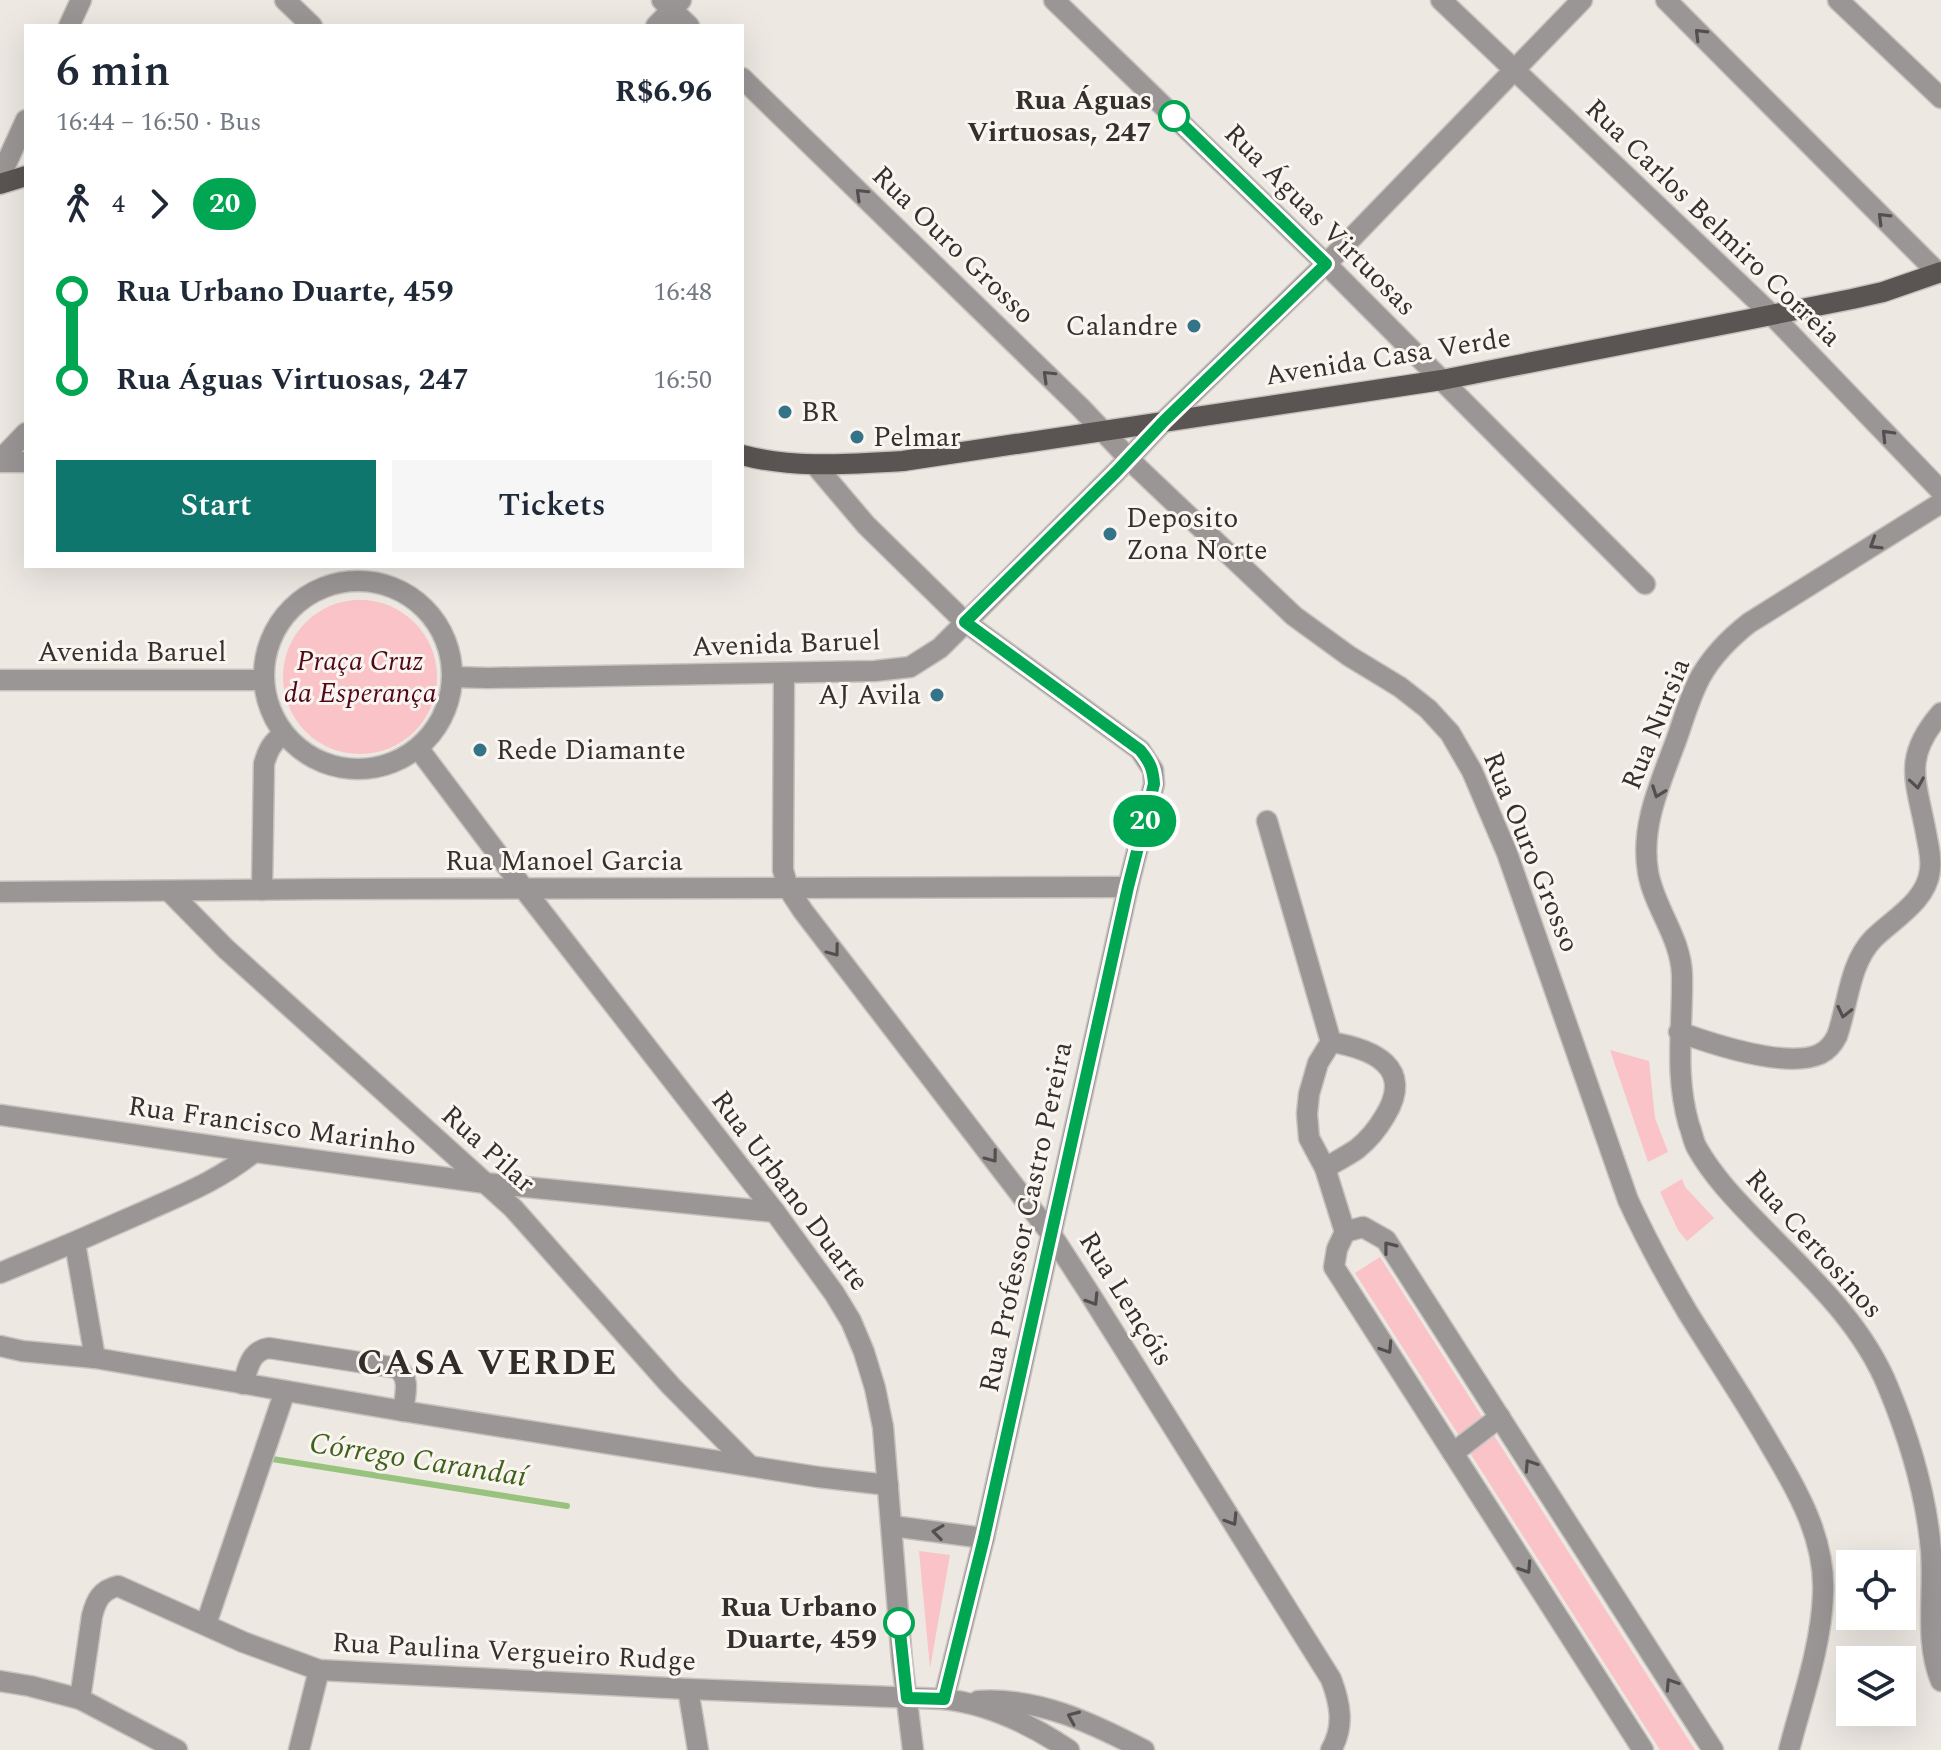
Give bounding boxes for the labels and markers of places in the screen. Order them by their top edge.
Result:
place label: Rua Águas Virtuosas, 247 [967,79,1152,154]
marker: Rua Águas Virtuosas, 247 [1159,101,1189,131]
place label: Calandre [1066,305,1178,348]
marker: Calandre [1185,317,1203,335]
place label: BR [801,391,838,434]
marker: BR [776,403,794,421]
place label: Pelmar [873,416,961,459]
marker: Pelmar [848,428,866,446]
place label: Deposito Zona Norte [1126,497,1268,572]
marker: Deposito Zona Norte [1101,525,1119,543]
place label: AJ Avila [818,674,921,717]
marker: AJ Avila [928,686,946,704]
place label: Rede Diamante [496,729,686,772]
marker: Rede Diamante [471,741,489,759]
place label: Rua Urbano Duarte, 459 [720,1586,877,1661]
marker: Rua Urbano Duarte, 459 [884,1608,914,1638]

